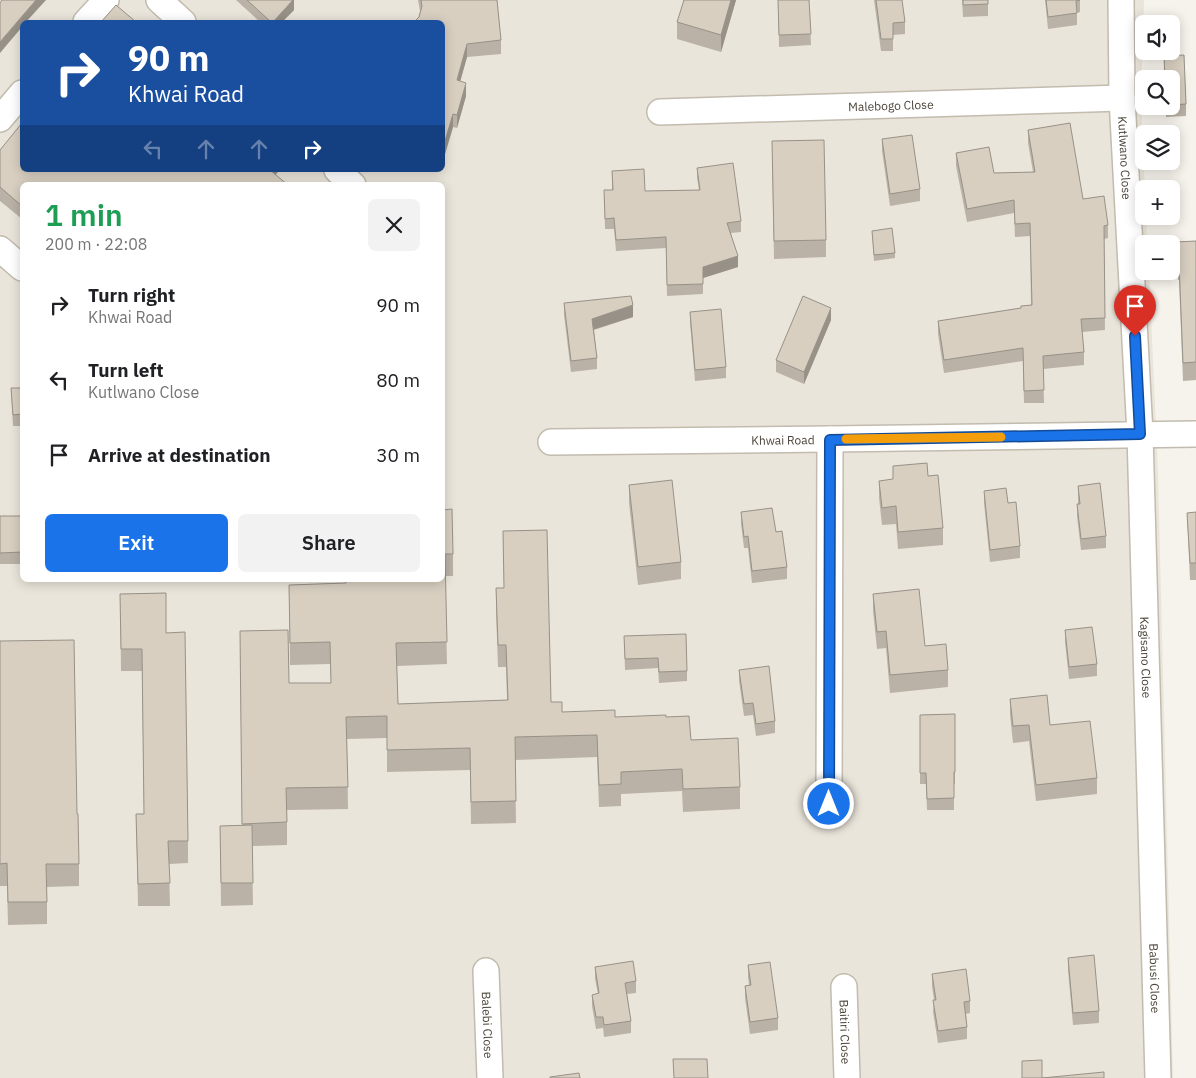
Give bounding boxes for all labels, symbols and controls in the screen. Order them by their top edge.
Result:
map controls [1135,15,1180,280]
button: sound [1135,15,1180,60]
text: 90 m [128,35,210,81]
icon: right [45,40,110,105]
button: search [1135,70,1180,115]
text: Khwai Road [128,79,244,108]
street label: Malebogo Close [848,96,934,114]
street label: Kutlwano Close [1115,116,1135,200]
button: layers [1135,125,1180,170]
icon: left [139,135,167,163]
icon: ahead [192,135,220,163]
icon: ahead [245,135,273,163]
icon: right [298,135,326,163]
button: + [1135,180,1180,225]
text: 1 min [45,195,123,234]
button: close [368,199,420,251]
text: 200 m · 22:08 [45,234,147,254]
button: − [1135,235,1180,280]
text: Turn right [88,283,175,307]
pin [1114,285,1156,336]
icon: right [45,291,73,319]
icon: arrive [1121,292,1149,320]
text: 90 m [376,293,420,317]
text: Khwai Road [88,307,172,327]
text: Turn left [88,358,164,382]
icon: left [45,366,73,394]
text: 80 m [376,368,420,392]
text: Kutlwano Close [88,382,199,402]
street label: Khwai Road [751,432,815,447]
icon: arrive [45,441,73,469]
text: Arrive at destination [88,443,271,467]
text: 30 m [376,443,420,467]
button: Exit [45,514,228,572]
button: Share [238,514,420,572]
street label: Kagisano Close [1138,616,1155,699]
position arrow [802,777,854,829]
street label: Babusi Close [1147,943,1164,1014]
street label: Balebi Close [479,991,497,1059]
street label: Baitiri Close [837,999,854,1065]

